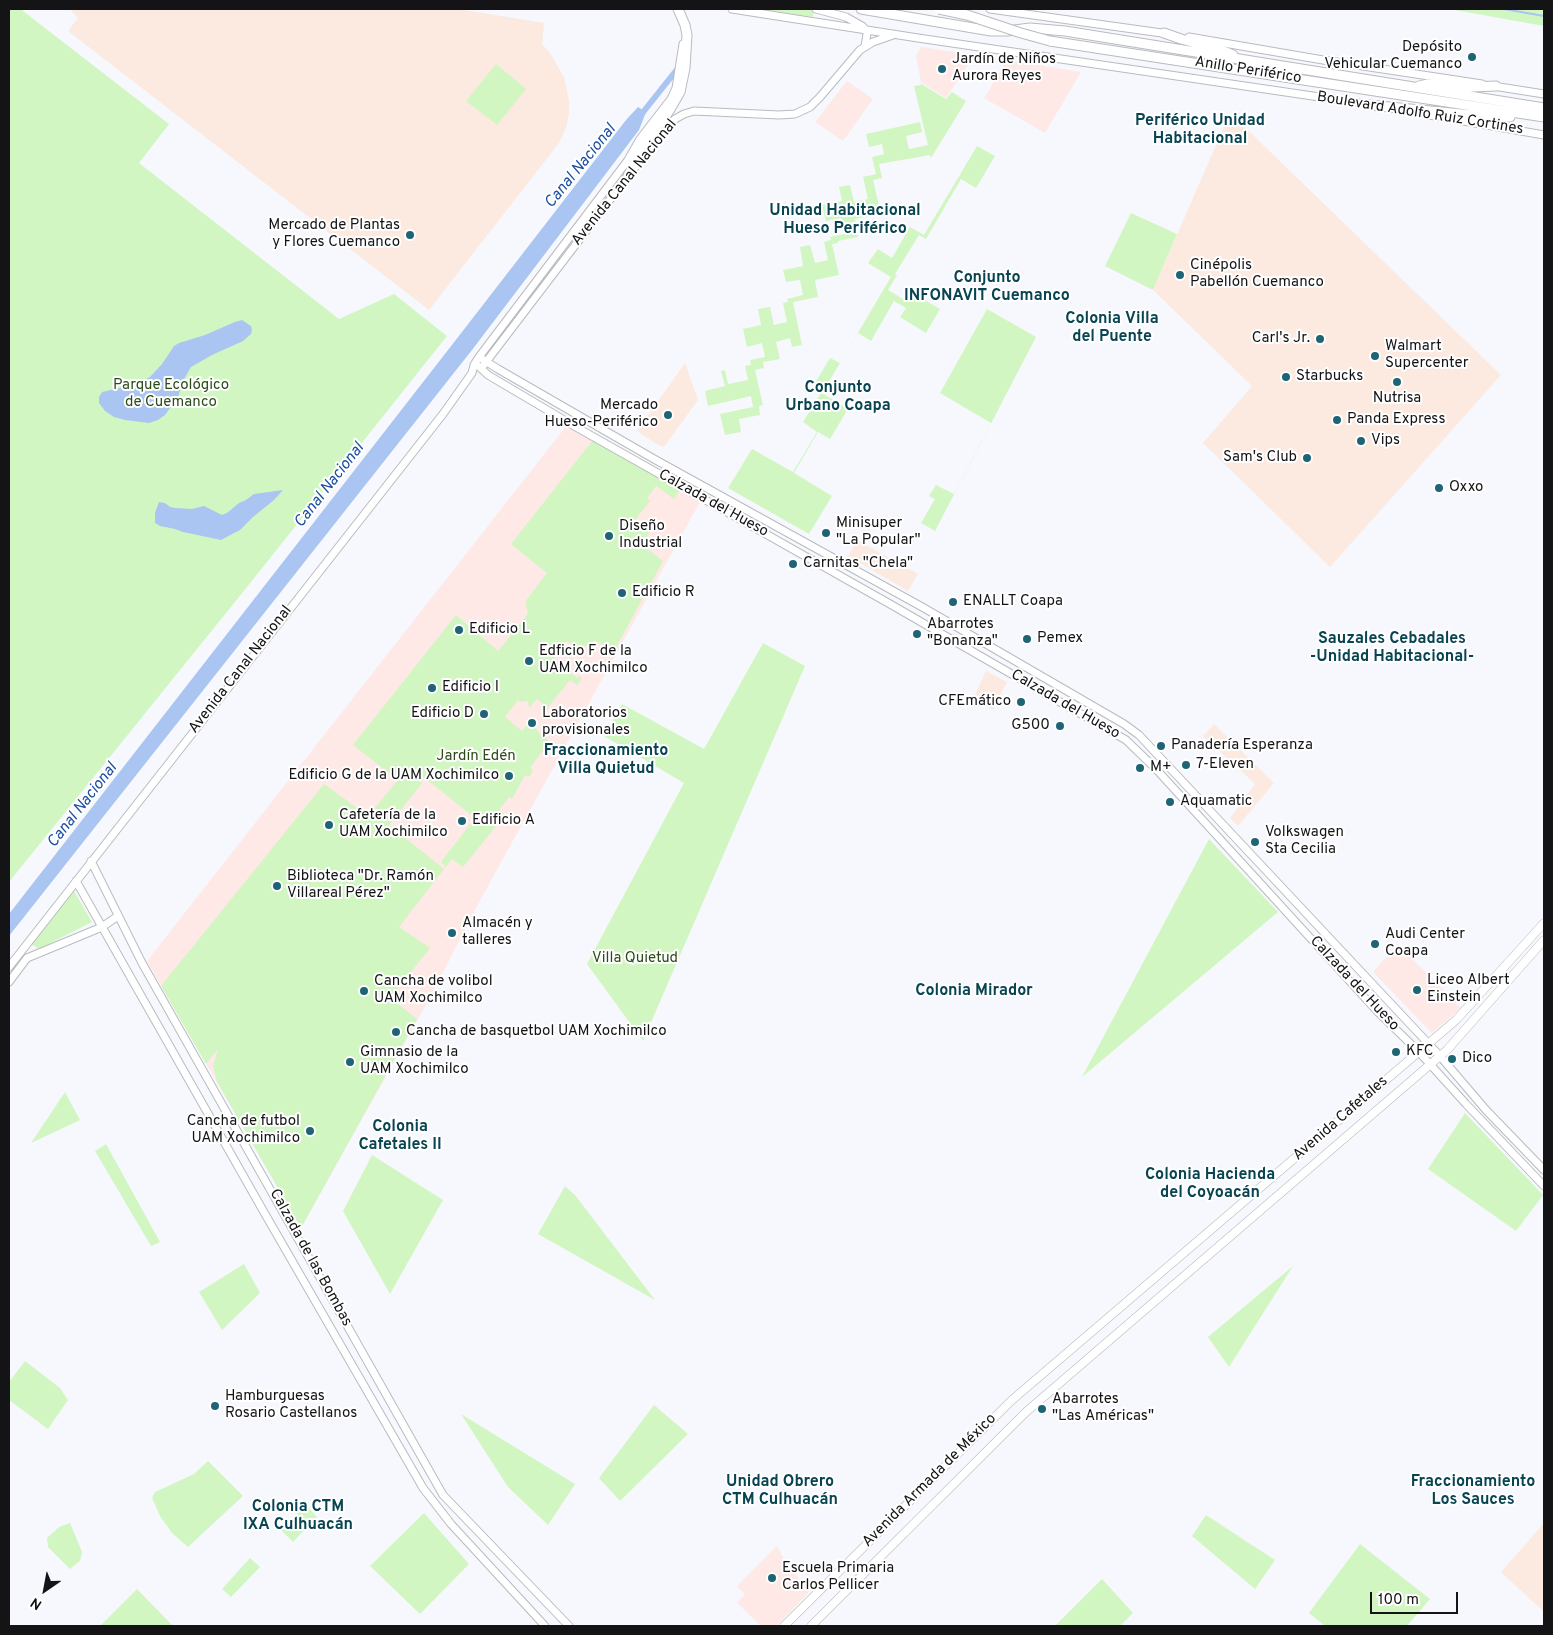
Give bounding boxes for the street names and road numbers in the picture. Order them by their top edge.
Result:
street label: Anillo Periférico [1193,54,1303,88]
street label: Boulevard Adolfo Ruiz Cortines [1316,89,1524,139]
street label: Avenida Canal Nacional [569,116,681,250]
street label: Calzada del Hueso [655,466,771,542]
street label: Avenida Canal Nacional [186,603,296,737]
street label: Calzada del Hueso [1007,666,1123,744]
street label: Calzada del Hueso [1305,933,1403,1035]
street label: Avenida Cafetales [1290,1073,1392,1165]
street label: Calzada de las Bombas [265,1186,355,1330]
street label: Avenida Armada de México [859,1410,1001,1552]

